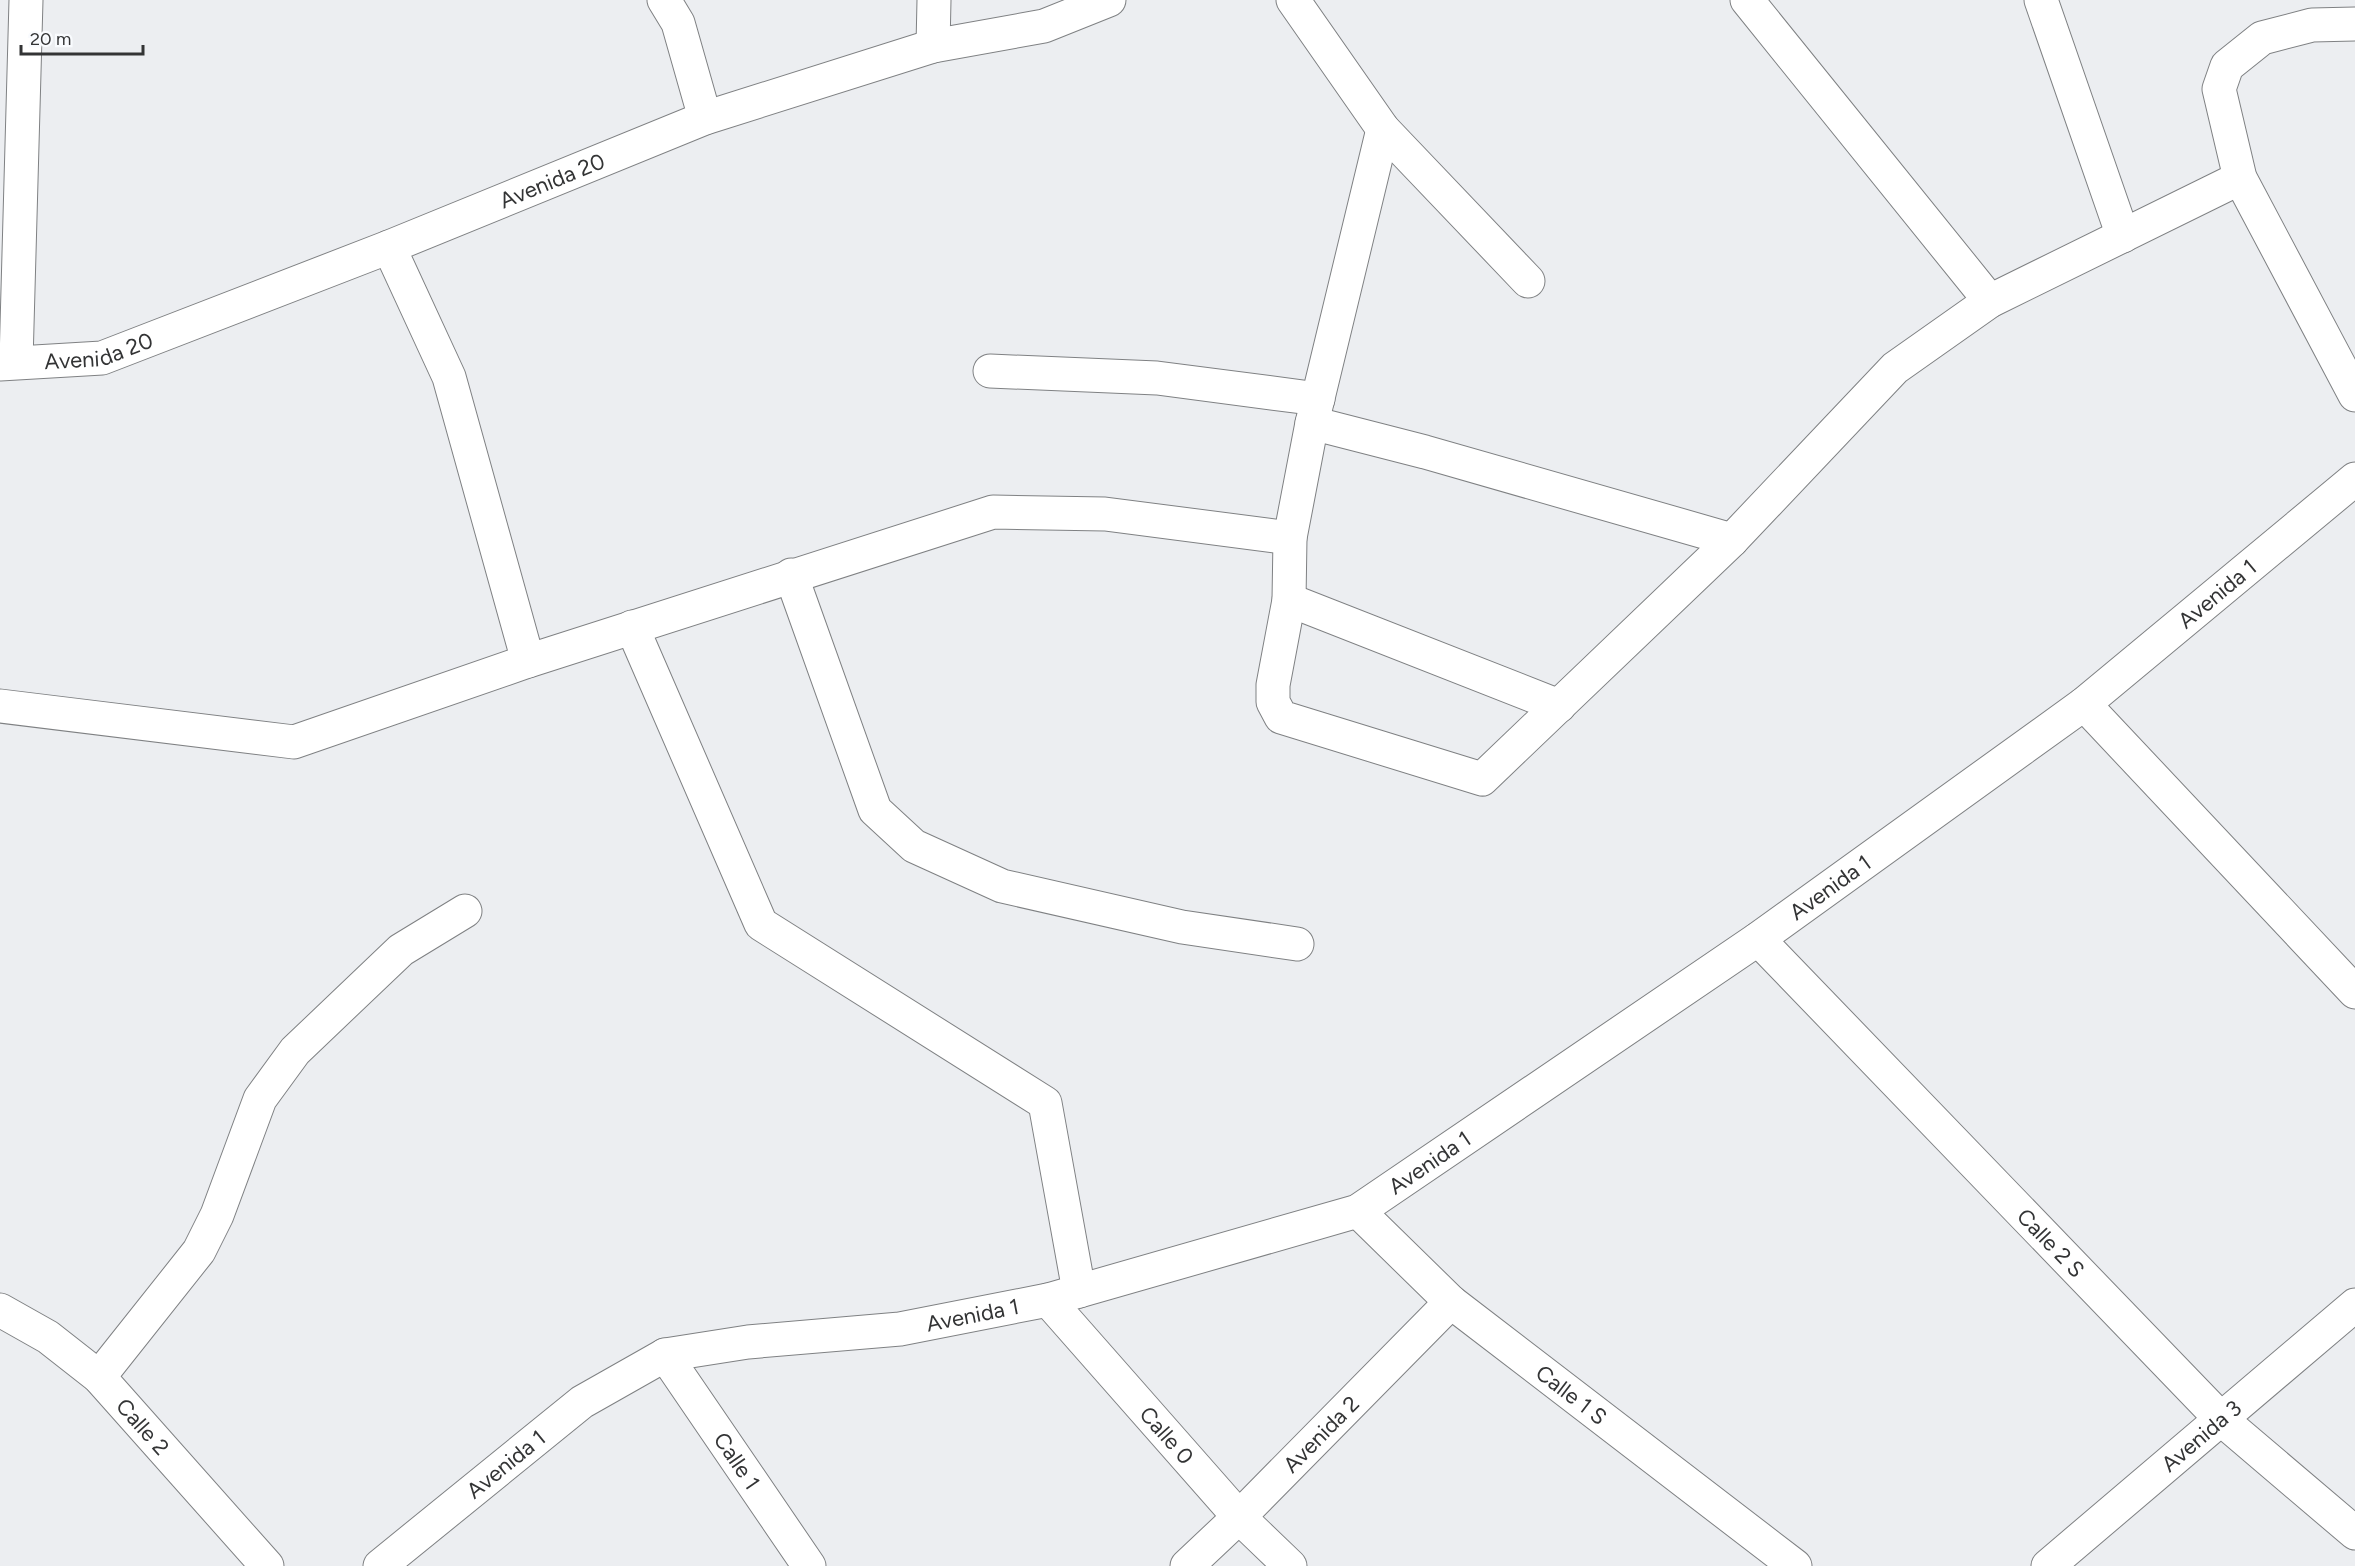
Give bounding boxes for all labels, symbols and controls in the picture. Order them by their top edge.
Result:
scale bar [21,18,142,56]
text: 20 m [30,28,71,50]
street label: Avenida 20 [495,147,609,214]
street label: Avenida 20 [44,326,157,375]
street label: Avenida 1 [2172,553,2262,634]
street label: Avenida 1 [1784,849,1876,925]
street label: Avenida 1 [1383,1125,1476,1200]
street label: Calle 2 S [2012,1203,2090,1283]
street label: Avenida 1 [924,1293,1021,1337]
street label: Calle 1 S [1531,1359,1612,1430]
street label: Avenida 2 [1277,1390,1365,1478]
street label: Calle 2 [111,1393,175,1460]
street label: Avenida 3 [2156,1394,2247,1477]
street label: Calle 0 [1134,1401,1200,1470]
street label: Avenida 1 [461,1424,551,1504]
street label: Calle 1 [708,1427,766,1494]

